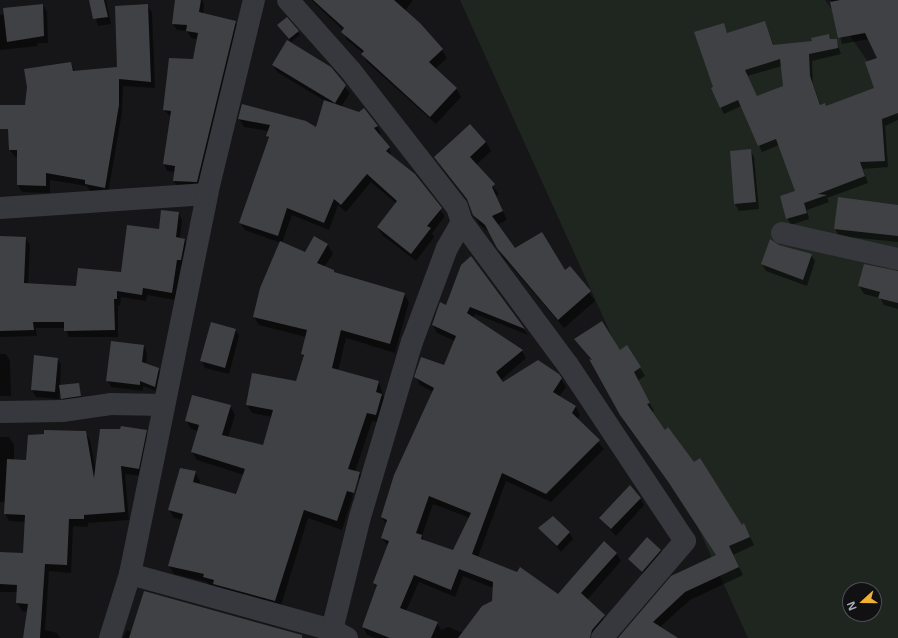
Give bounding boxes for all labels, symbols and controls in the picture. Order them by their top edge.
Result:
north arrow [842,582,882,622]
text: N [843,599,860,613]

